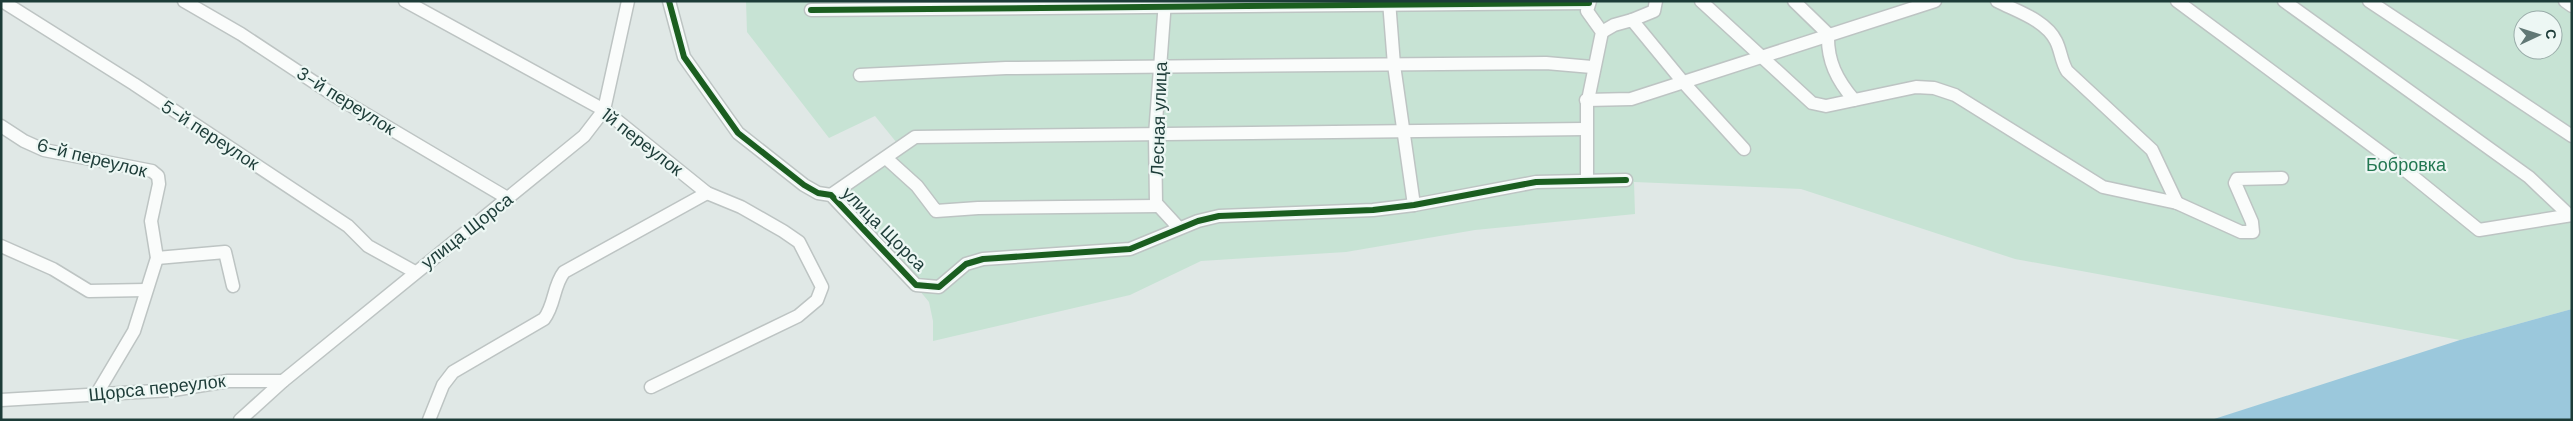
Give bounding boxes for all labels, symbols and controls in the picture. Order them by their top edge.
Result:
north arrow [2513,10,2563,60]
text: С [2542,28,2560,40]
street label: Лесная улица [1145,60,1173,177]
street label: 3-й переулок [292,61,400,141]
street label: 5-й переулок [156,94,264,176]
street label: 1й переулок [596,103,688,181]
street label: 6-й переулок [34,133,150,183]
park label: Бобровка [2366,153,2447,177]
street label: улица Щорса [837,182,932,277]
street label: улица Щорса [416,187,519,274]
street label: Щорса переулок [87,369,227,407]

